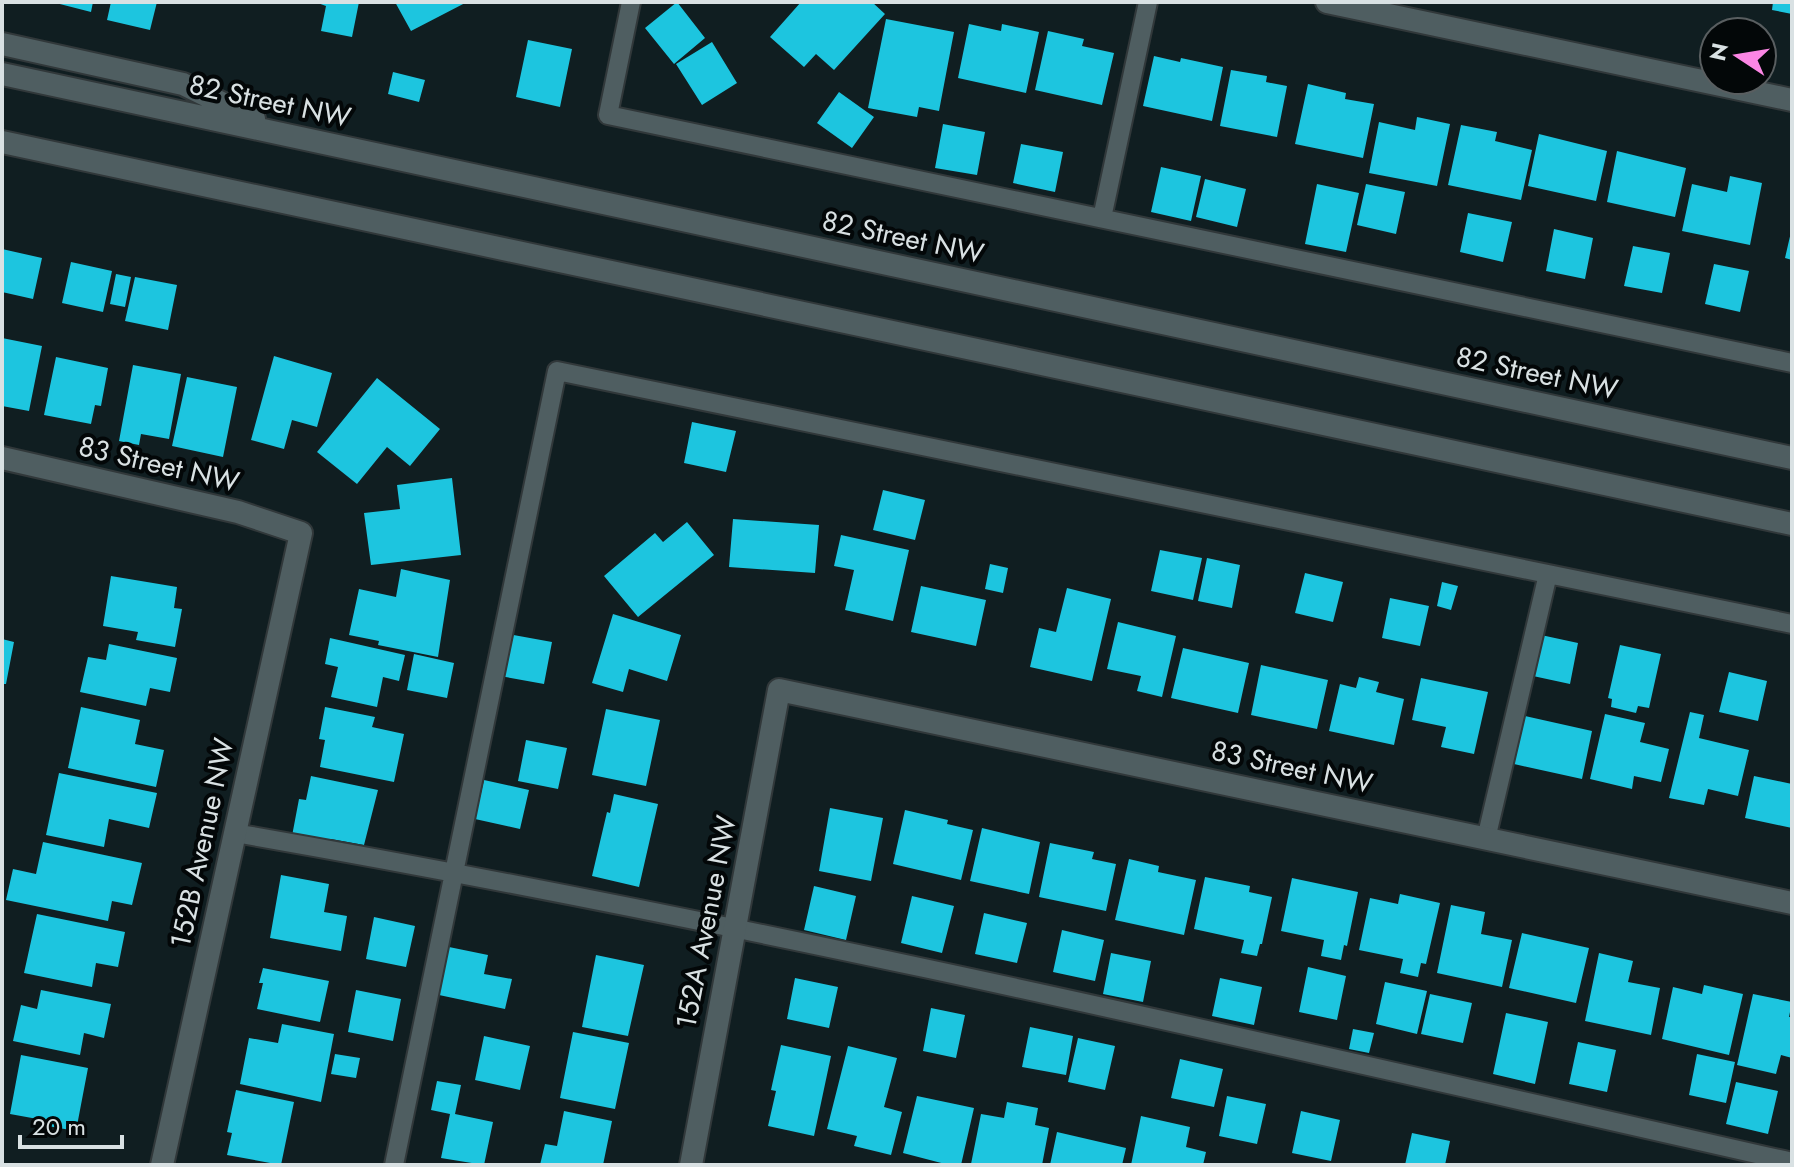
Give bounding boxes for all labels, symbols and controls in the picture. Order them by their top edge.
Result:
north arrow [1698,16,1778,96]
text: N [1701,40,1736,64]
street label: 82 Street NW [185,64,355,138]
street label: 82 Street NW [818,200,988,274]
street label: 82 Street NW [1452,336,1622,410]
street label: 83 Street NW [75,426,244,502]
street label: 83 Street NW [1208,730,1377,804]
street label: 152B Avenue NW [160,734,244,952]
street label: 152A Avenue NW [665,812,747,1032]
scale bar [20,1099,122,1149]
text: 20 m [32,1109,86,1144]

